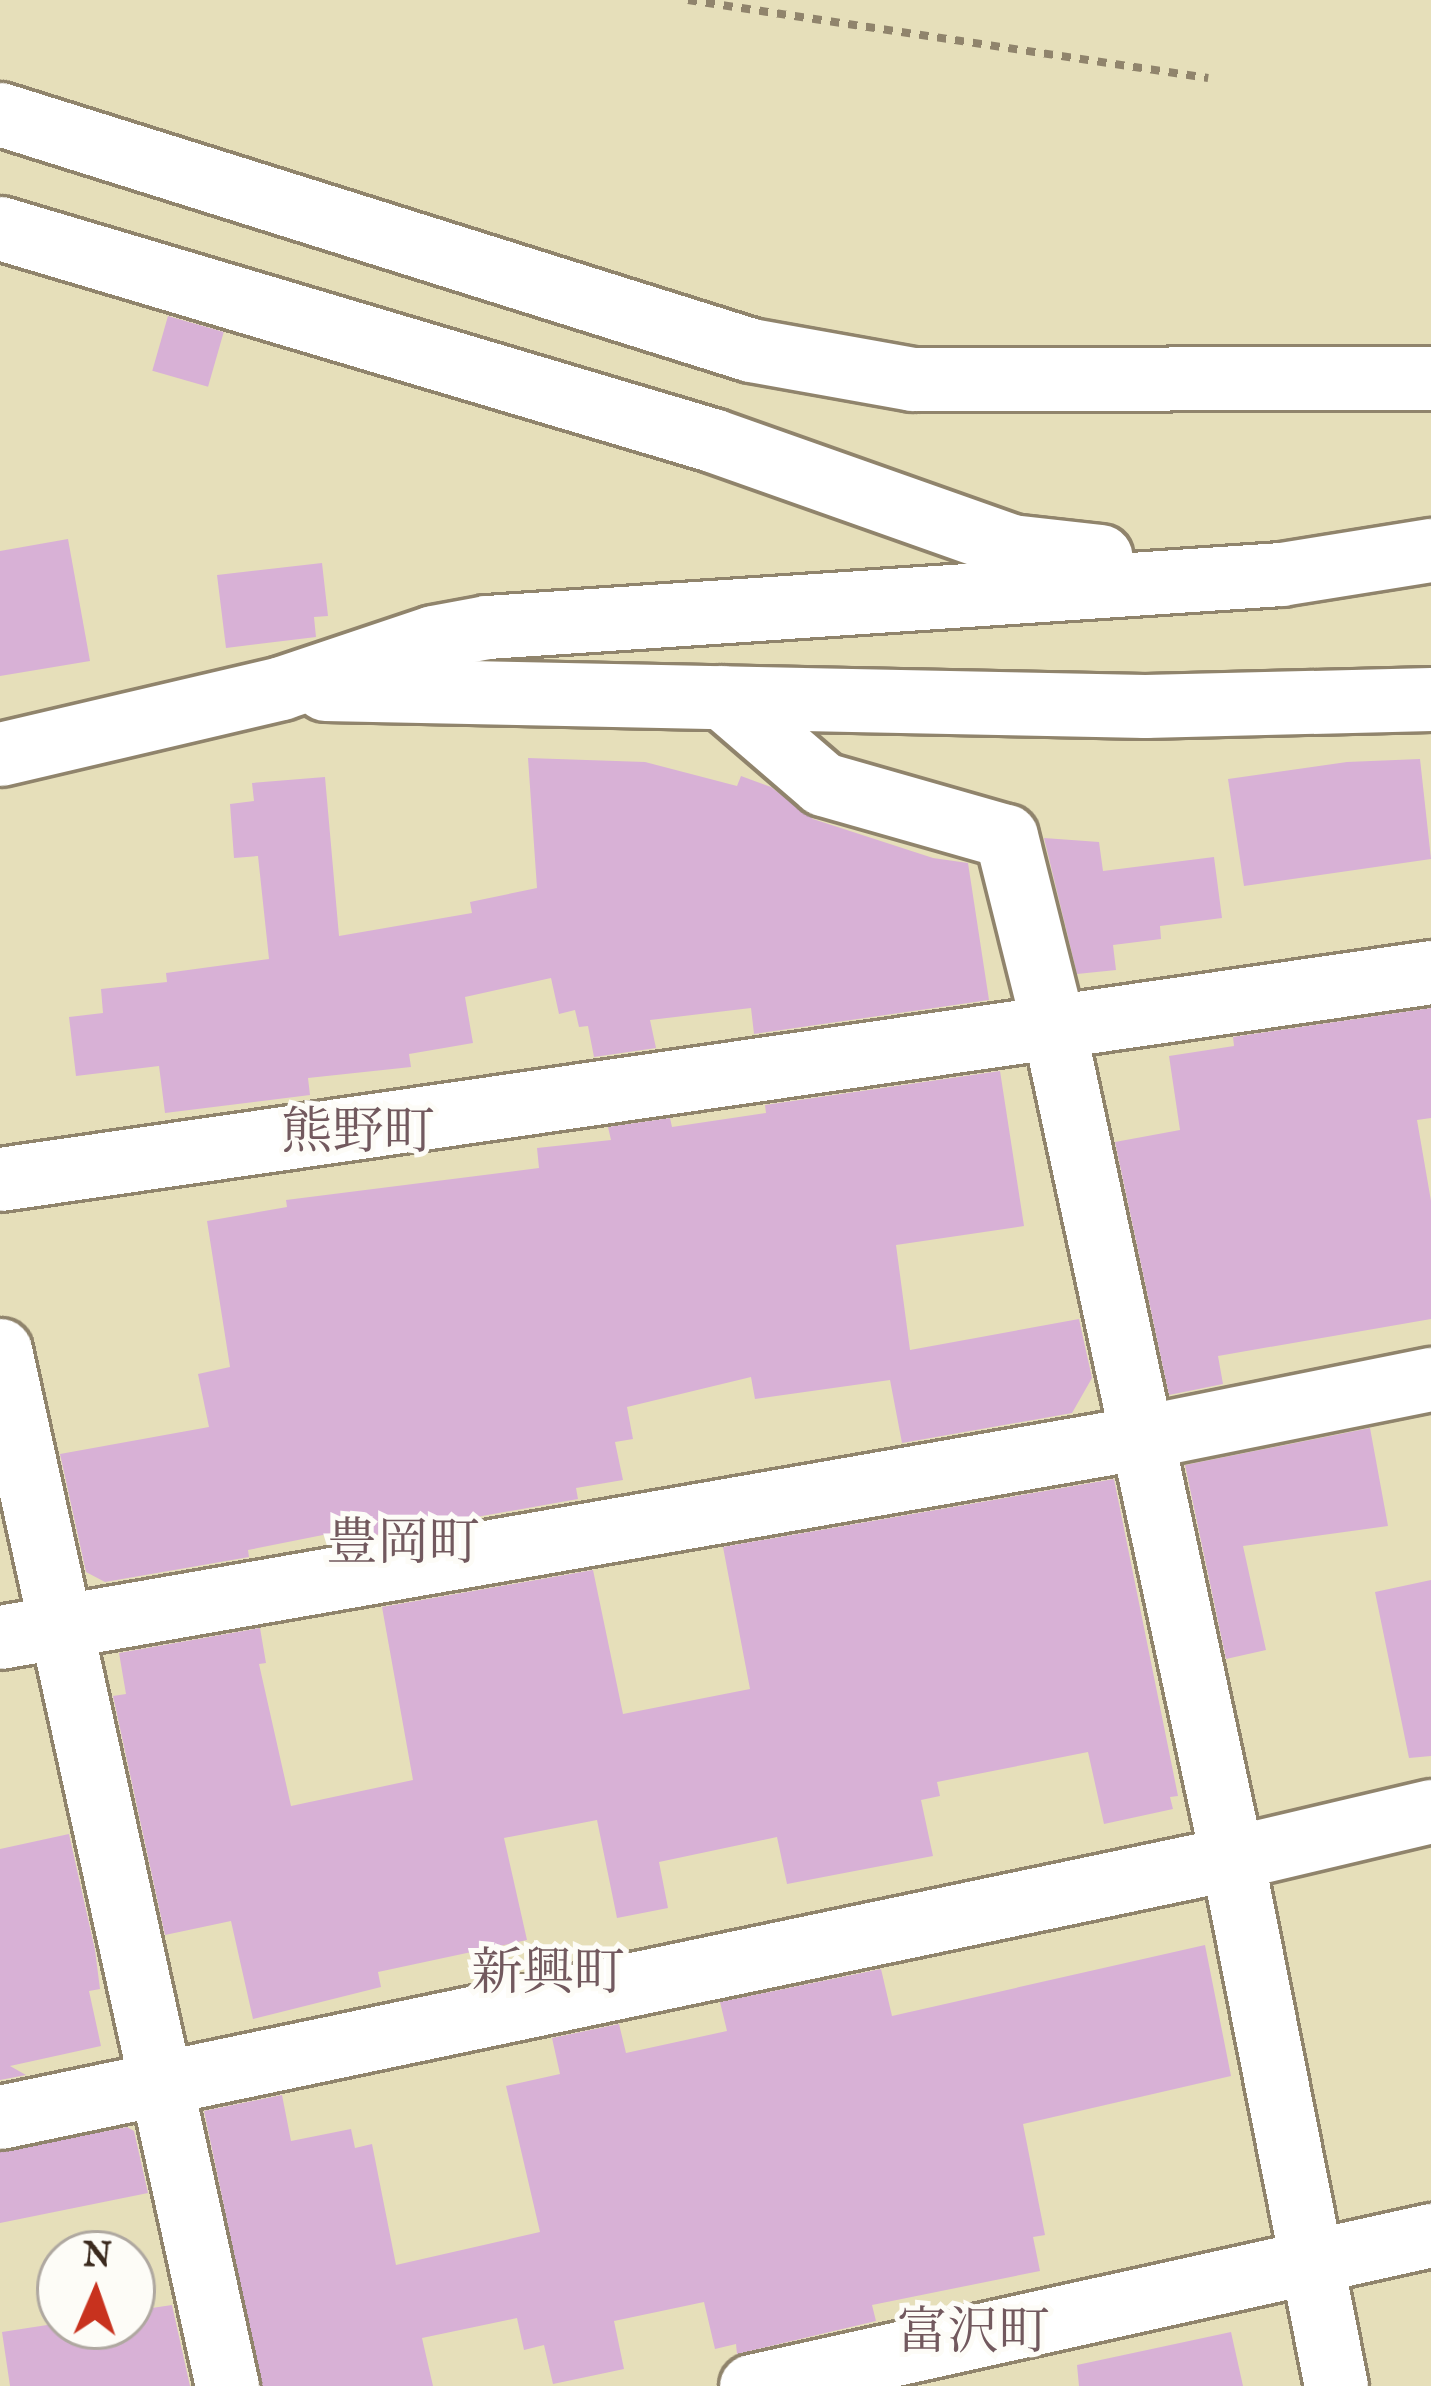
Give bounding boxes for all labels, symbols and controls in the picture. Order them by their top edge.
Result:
district label: 熊野町 [282,1104,434,1166]
district label: 豊岡町 [327,1515,479,1577]
district label: 新興町 [472,1945,624,2007]
north arrow [36,2230,156,2350]
text: N [82,2236,112,2279]
district label: 富沢町 [897,2304,1049,2366]

